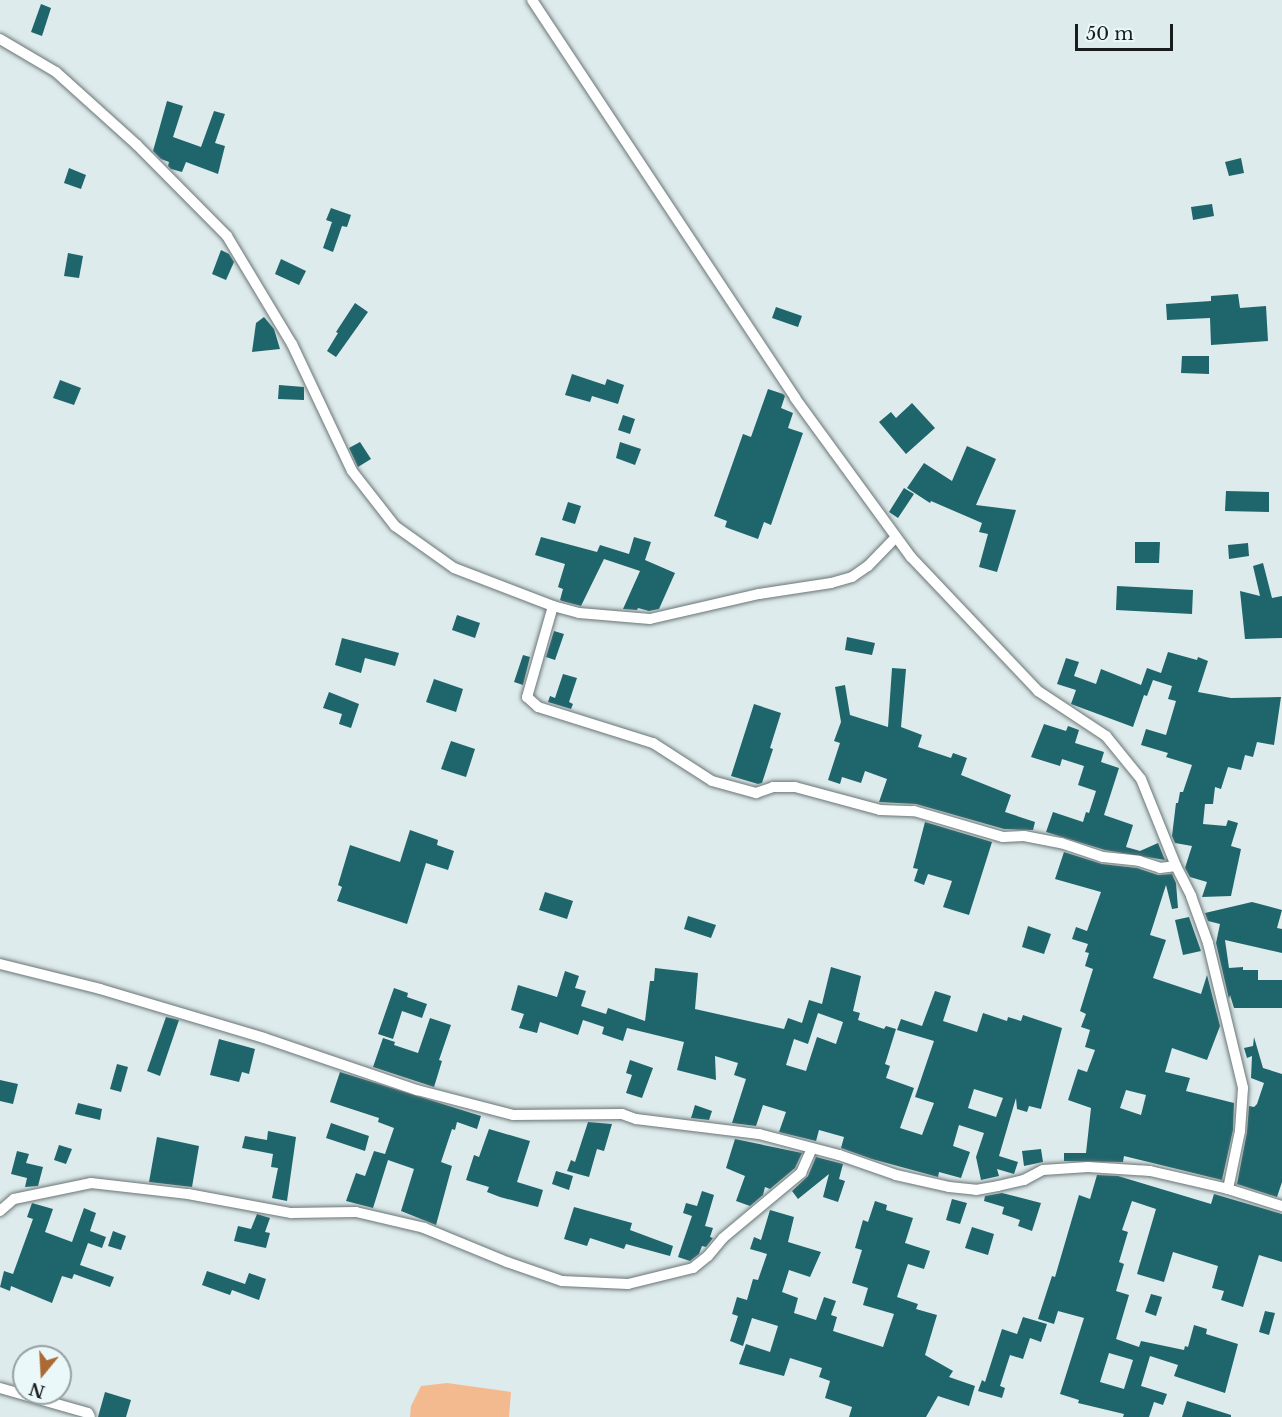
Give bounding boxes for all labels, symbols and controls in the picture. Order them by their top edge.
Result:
scale bar [1078,12,1176,50]
text: 50 m [1086,23,1134,45]
north arrow [12,1345,72,1405]
text: N [27,1378,47,1402]

